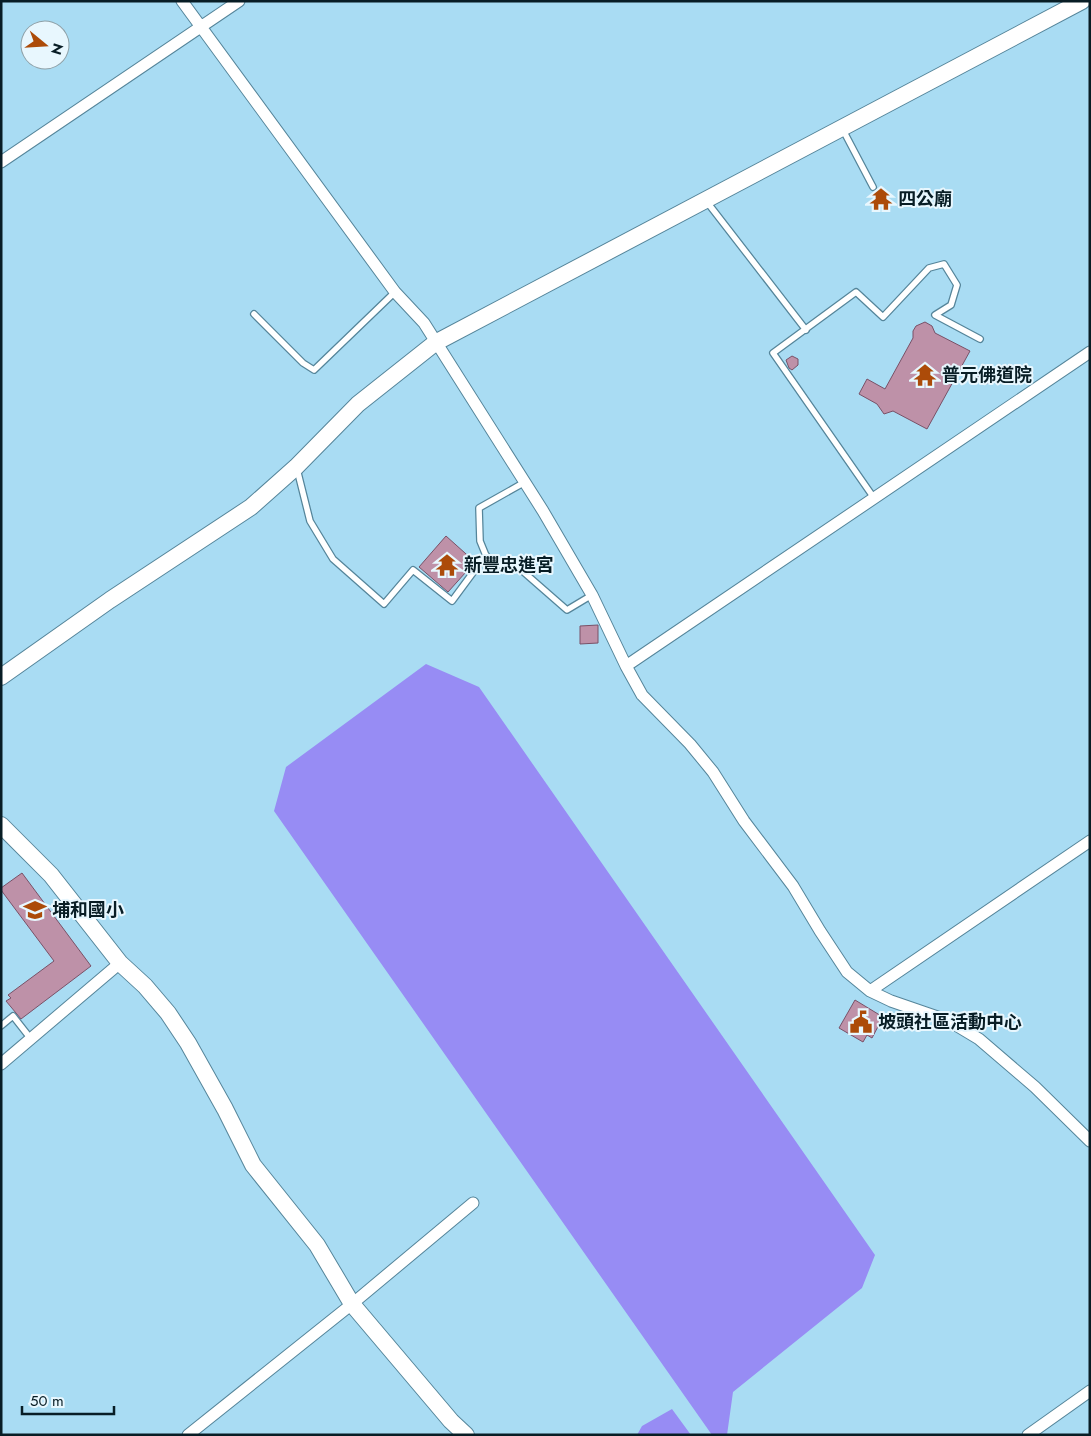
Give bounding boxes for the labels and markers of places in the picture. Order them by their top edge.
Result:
temple icon: 四公廟 [868,186,894,212]
place label: 四公廟 [898,186,952,212]
temple icon: 普元佛道院 [912,362,938,388]
place label: 普元佛道院 [942,362,1032,388]
temple icon: 新豐忠進宮 [434,552,460,578]
place label: 新豐忠進宮 [464,552,554,578]
school or university icon: 埔和國小 [22,897,48,923]
place label: 埔和國小 [52,897,124,923]
public building icon: 坡頭社區活動中心 [848,1009,874,1035]
place label: 坡頭社區活動中心 [878,1009,1022,1035]

